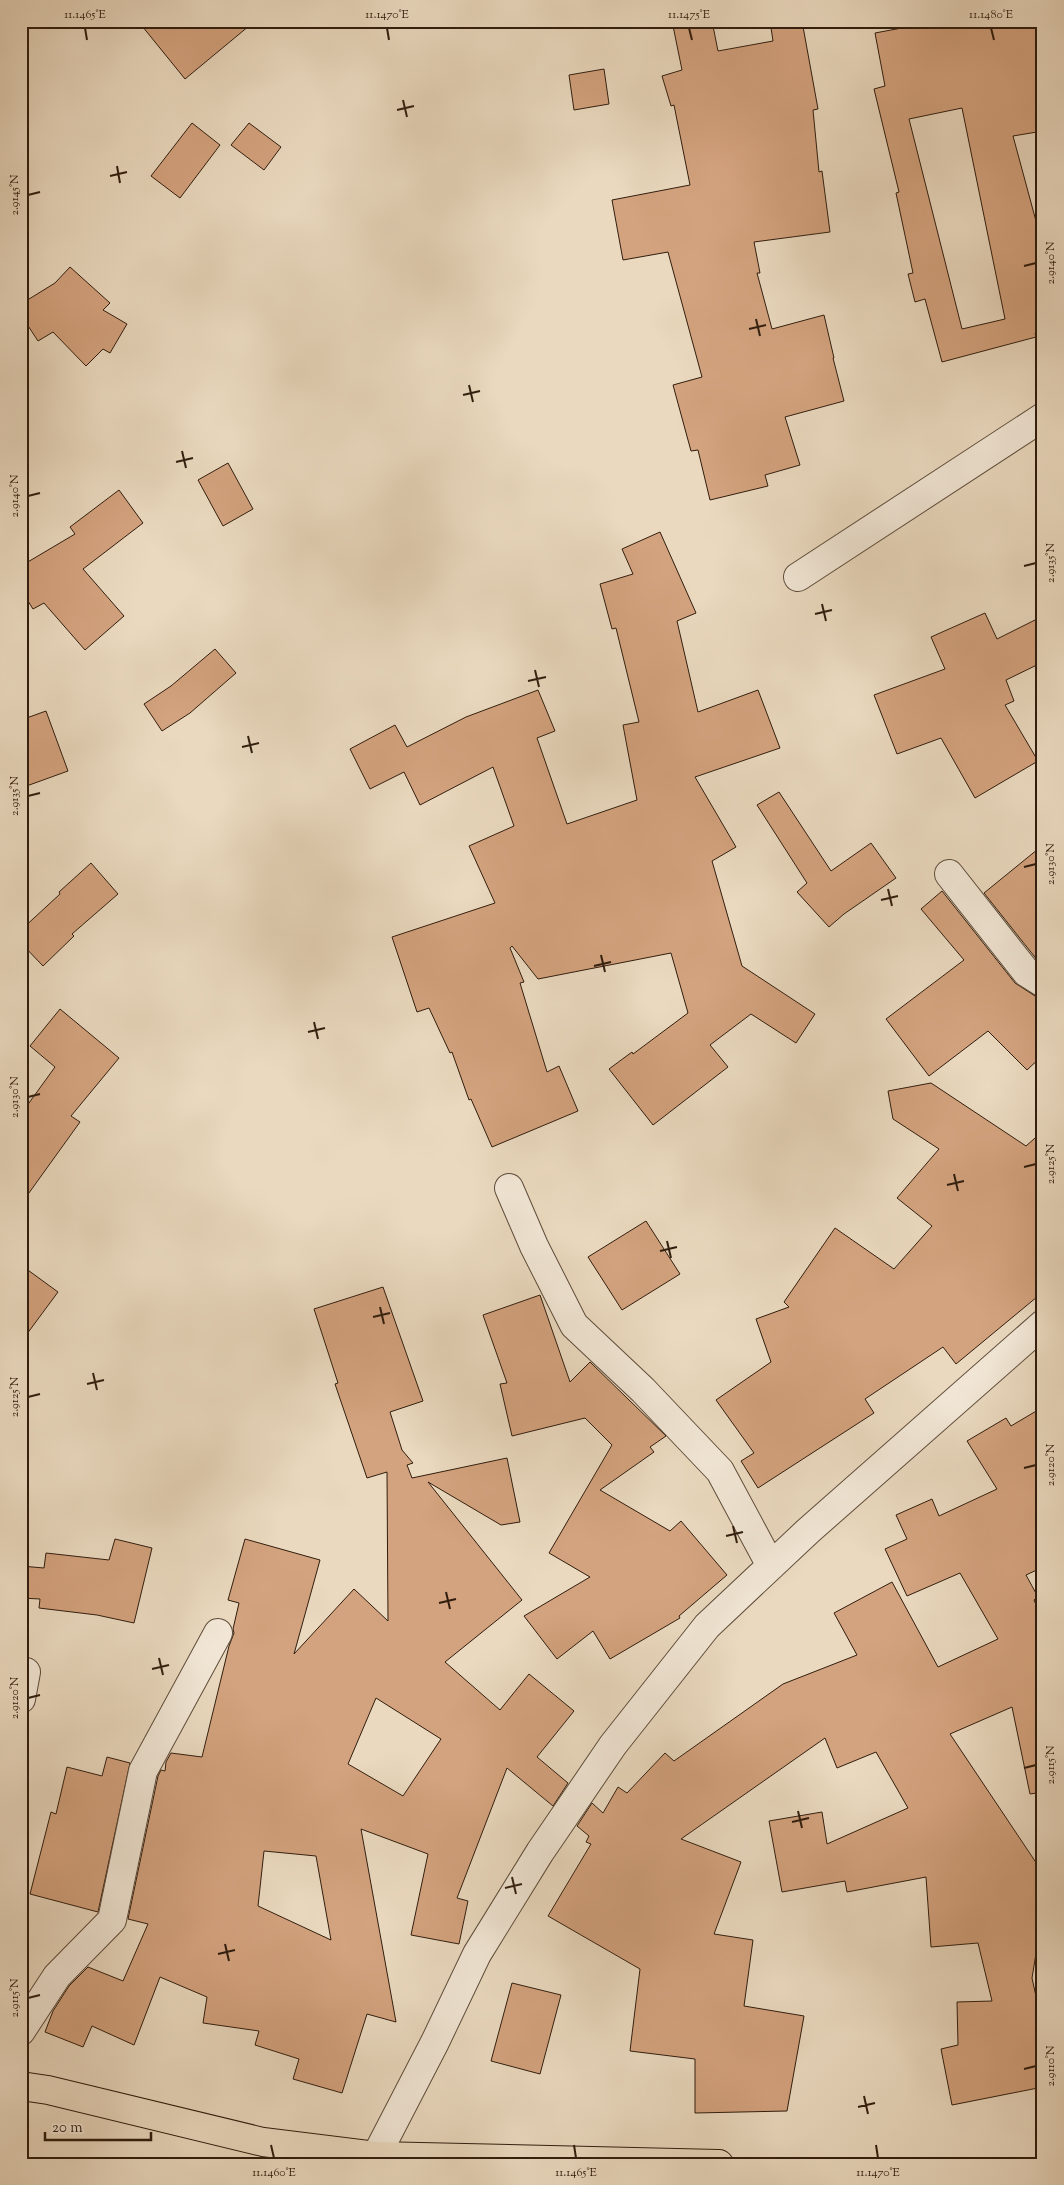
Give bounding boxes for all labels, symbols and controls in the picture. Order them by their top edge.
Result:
text: 11.1465°E [64,6,107,24]
text: 11.1470°E [365,6,410,24]
text: 11.1475°E [668,6,711,24]
text: 11.1480°E [969,6,1014,24]
text: 2.9145°N [6,174,24,216]
text: 2.9140°N [1042,241,1060,285]
text: 2.9140°N [6,474,24,518]
text: 2.9135°N [1042,543,1060,583]
text: 2.9135°N [6,776,24,816]
text: 2.9130°N [1042,843,1060,885]
text: 2.9130°N [6,1076,24,1118]
text: 2.9125°N [1042,1143,1060,1184]
text: 2.9125°N [6,1376,24,1417]
text: 2.9120°N [1042,1443,1060,1486]
text: 2.9120°N [6,1676,24,1719]
text: 2.9115°N [1042,1745,1060,1785]
text: 2.9115°N [6,1978,24,2018]
text: 2.9110°N [1042,2045,1060,2087]
scale bar [45,2110,151,2142]
text: 20 m [52,2118,83,2139]
text: 11.1460°E [252,2164,297,2182]
text: 11.1465°E [555,2164,598,2182]
text: 11.1470°E [856,2164,901,2182]

